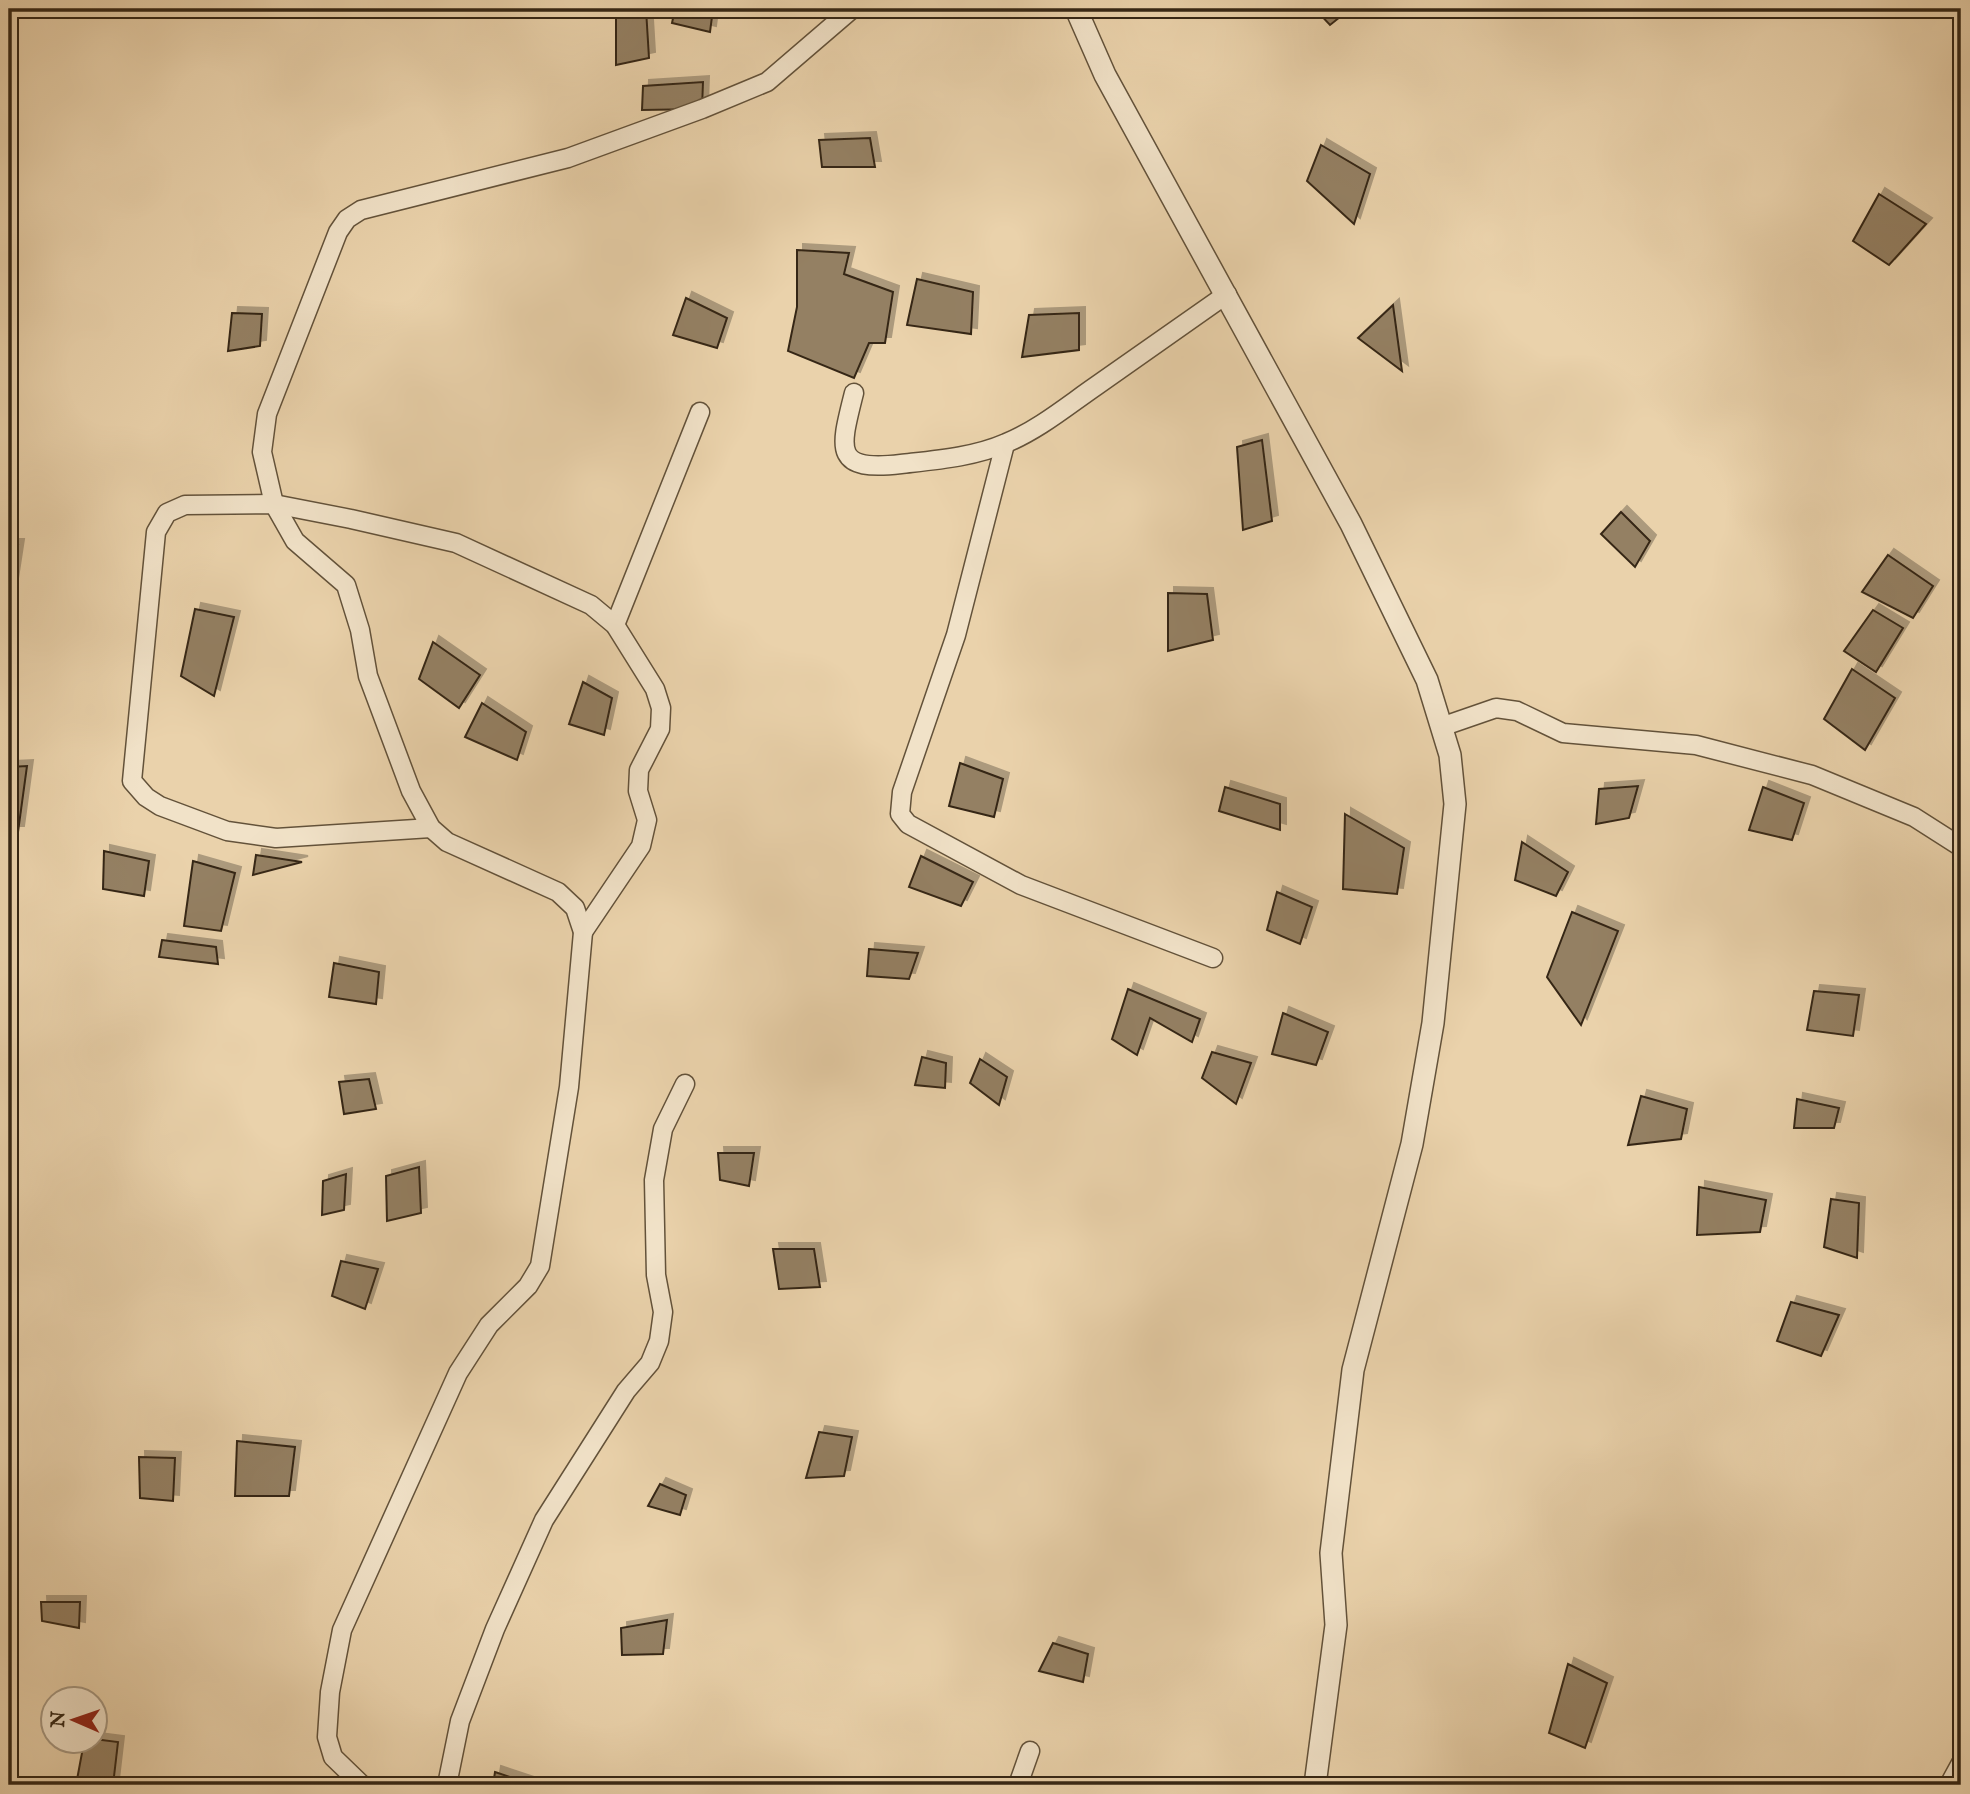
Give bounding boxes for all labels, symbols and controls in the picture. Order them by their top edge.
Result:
north arrow [38,1686,108,1756]
text: N [47,1710,71,1729]

